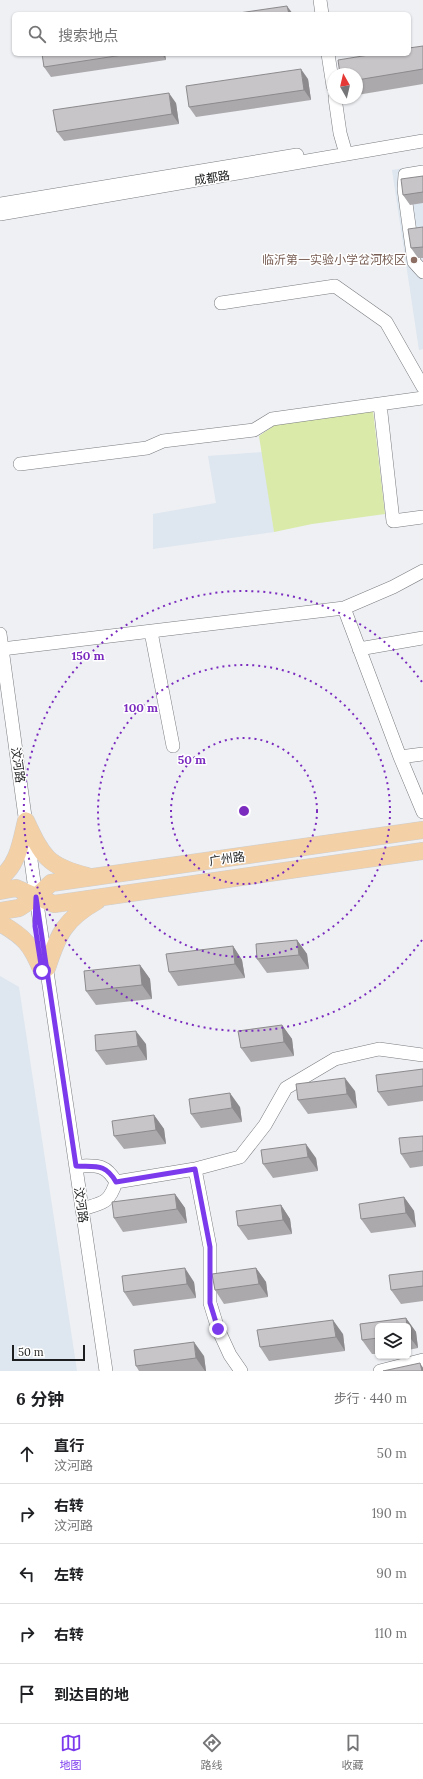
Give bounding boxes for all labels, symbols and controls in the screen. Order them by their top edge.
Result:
search box [12,12,411,56]
icon: search [26,23,48,45]
text: 搜索地点 [58,26,118,45]
north arrow [327,68,363,104]
street label: 成都路 [193,167,231,188]
place label: 临沂第一实验小学岔河校区 [262,252,406,267]
marker: 临沂第一实验小学岔河校区 [409,255,419,265]
text: 150 m [71,648,105,663]
text: 100 m [124,700,158,715]
street label: 汶河路 [9,746,28,784]
text: 50 m [178,752,206,767]
centre of rings [237,804,251,818]
street label: 广州路 [208,849,246,868]
route start [33,962,51,980]
street label: 汶河路 [72,1186,91,1224]
route end [209,1320,227,1338]
map controls [375,1323,411,1359]
button: layers [375,1323,411,1359]
scale bar [12,1343,85,1362]
text: 50 m [18,1345,44,1359]
text: 6 分钟 [16,1388,64,1410]
text: 步行 · 440 m [334,1390,407,1407]
text: 直行 [54,1436,84,1455]
icon: ahead [16,1443,38,1465]
text: 50 m [377,1445,407,1462]
text: 汶河路 [54,1457,93,1474]
text: 右转 [54,1496,84,1515]
icon: right [16,1503,38,1525]
text: 190 m [372,1505,407,1522]
text: 汶河路 [54,1517,93,1534]
icon: left [16,1563,38,1585]
text: 左转 [54,1565,84,1584]
text: 90 m [376,1565,407,1582]
icon: right [16,1623,38,1645]
text: 右转 [54,1625,84,1644]
text: 110 m [374,1625,407,1642]
icon: arrive [16,1683,38,1705]
text: 到达目的地 [54,1685,129,1704]
tab: 地图 [60,1732,82,1772]
tab: 路线 [201,1732,223,1772]
tab: 收藏 [342,1732,364,1772]

